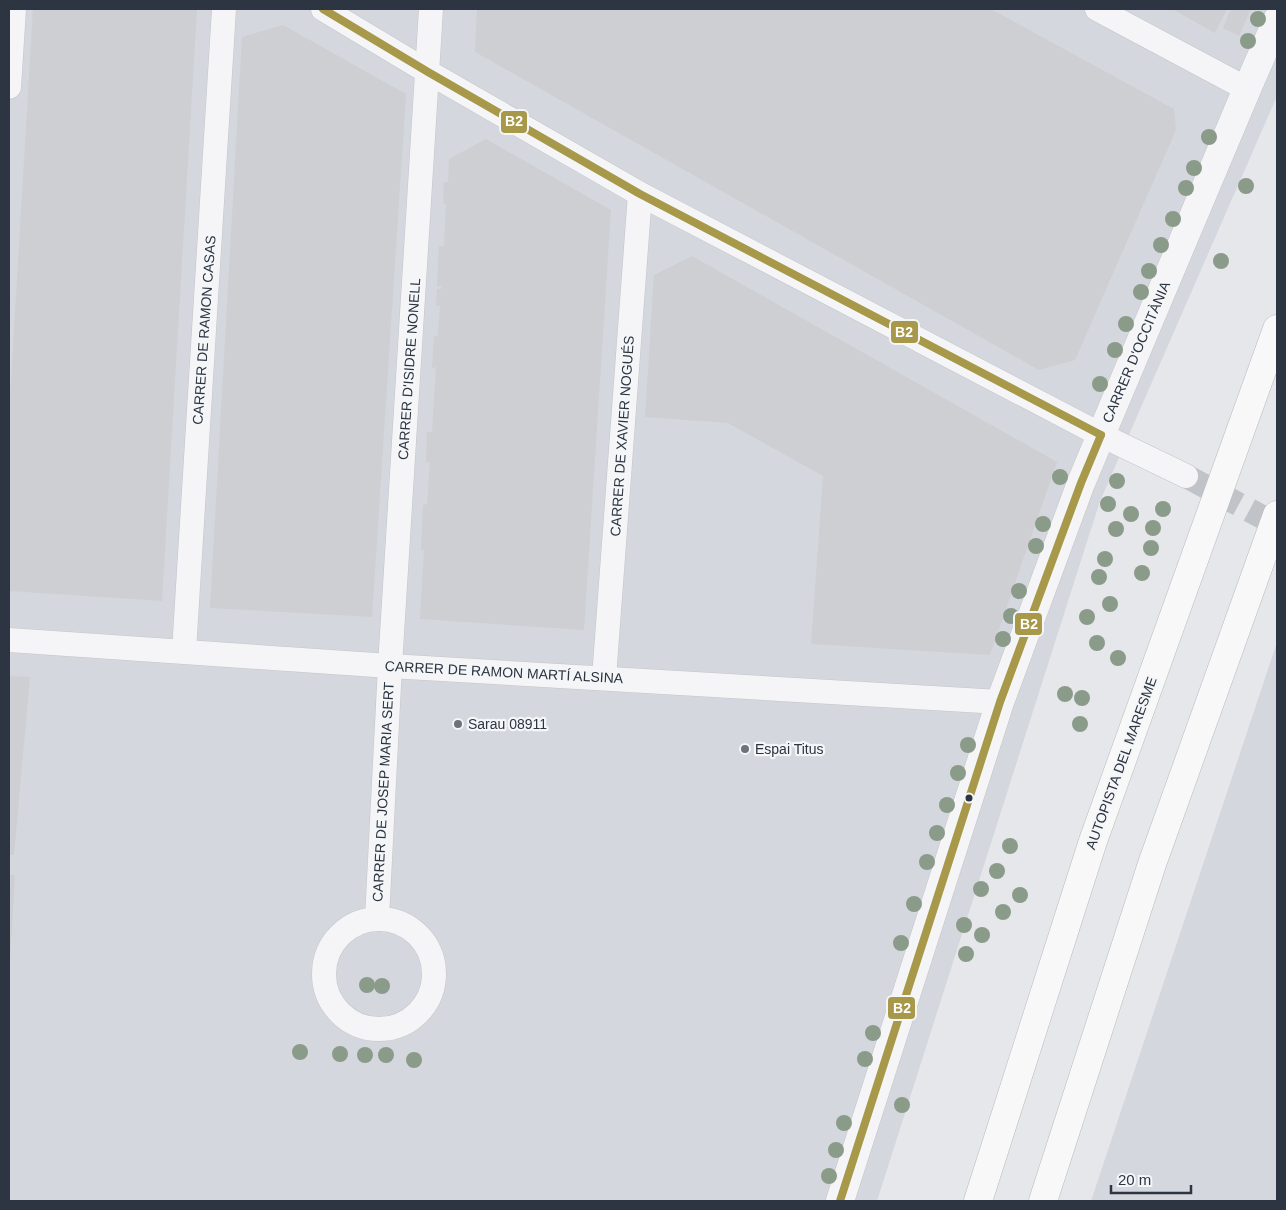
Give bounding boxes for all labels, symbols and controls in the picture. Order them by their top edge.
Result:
line badge: B2 [500,110,528,134]
text: B2 [505,113,523,129]
street label: CARRER DE RAMON CASAS [189,235,219,425]
street label: CARRER D'ISIDRE NONELL [395,277,423,461]
street label: CARRER D'OCCITÀNIA [1099,278,1173,425]
line badge: B2 [890,320,919,344]
text: B2 [895,324,913,340]
street label: CARRER DE XAVIER NOGUÉS [607,335,637,537]
line badge: B2 [1014,612,1043,636]
text: B2 [1020,616,1038,632]
street label: CARRER DE RAMON MARTÍ ALSINA [384,658,624,686]
street label: AUTOPISTA DEL MARESME [1082,674,1160,852]
street label: CARRER DE JOSEP MARIA SERT [369,681,397,902]
place label: Sarau 08911 [468,716,547,732]
marker: Sarau 08911 [452,718,464,730]
place label: Espai Titus [755,741,823,757]
marker: Espai Titus [739,743,751,755]
unlabelled marker [964,793,974,803]
line badge: B2 [887,996,916,1020]
text: B2 [893,1000,911,1016]
scale bar [1111,1162,1191,1194]
text: 20 m [1118,1171,1151,1188]

